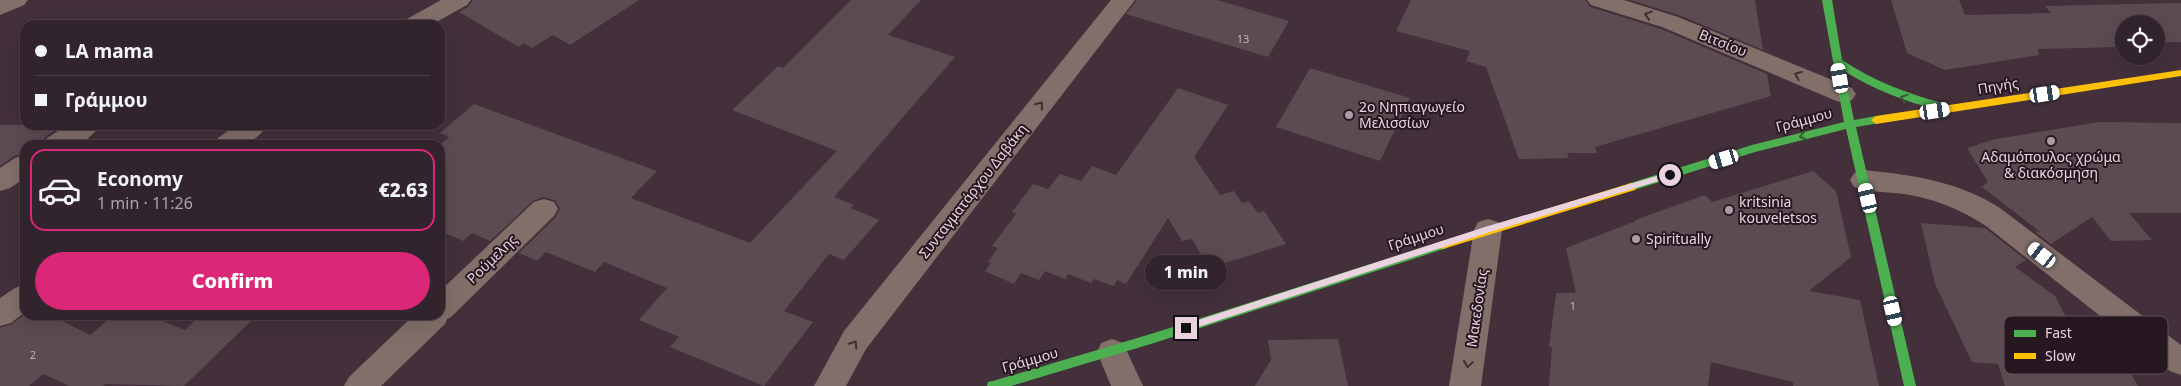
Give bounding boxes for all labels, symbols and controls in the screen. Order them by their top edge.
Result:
one-way arrow [1644,10,1652,20]
map controls [2115,15,2165,65]
button: locate [2115,15,2165,65]
street label: Βιτσίου [1697,24,1750,61]
house number: 13 [1237,31,1249,46]
text: LA mama [65,38,154,64]
car [1830,62,1849,94]
one-way arrow [1794,71,1803,81]
street label: Πηγής [1976,73,2020,98]
car [2029,84,2060,104]
text: Γράμμου [65,87,148,113]
one-way arrow [1900,94,1909,104]
place label: 2ο Νηπιαγωγείο Μελισσίων [1359,97,1465,132]
one-way arrow [1034,101,1043,111]
car [1919,101,1950,121]
street label: Γράμμου [1774,103,1834,136]
marker: 2ο Νηπιαγωγείο Μελισσίων [1343,109,1355,121]
street label: Συνταγματάρχου Δαβάκη [914,120,1031,262]
one-way arrow [1798,130,1807,141]
marker: Αδαμόπουλος χρώμα & διακόσμηση [2045,135,2057,147]
car [1707,147,1740,171]
place label: Αδαμόπουλος χρώμα & διακόσμηση [1981,147,2121,182]
route start [1659,164,1681,186]
text: Economy [97,166,183,192]
icon: car [37,168,82,213]
text: €2.63 [379,177,428,203]
car [1857,182,1878,214]
text: 1 min · 11:26 [97,192,193,214]
place label: kritsinia kouveletsos [1739,192,1817,227]
marker: kritsinia kouveletsos [1723,204,1735,216]
street label: Γράμμου [1386,219,1446,254]
place label: Spiritually [1646,229,1712,248]
street label: Ρούμελης [462,230,521,287]
marker: Spiritually [1630,233,1642,245]
car [2025,240,2058,270]
button: Confirm [35,252,430,310]
callout: 1 min [1145,255,1227,290]
text: 1 min [1164,261,1208,283]
street label: Μακεδονίας [1462,267,1491,348]
car [1882,295,1903,327]
house number: 1 [1570,298,1576,313]
legend [2004,316,2168,374]
route end [1175,317,1197,339]
text: Fast [2045,323,2072,342]
one-way arrow [848,340,857,349]
street label: Γράμμου [1000,342,1060,377]
text: Slow [2045,346,2076,365]
house number: 2 [30,347,36,362]
one-way arrow [1464,360,1474,369]

